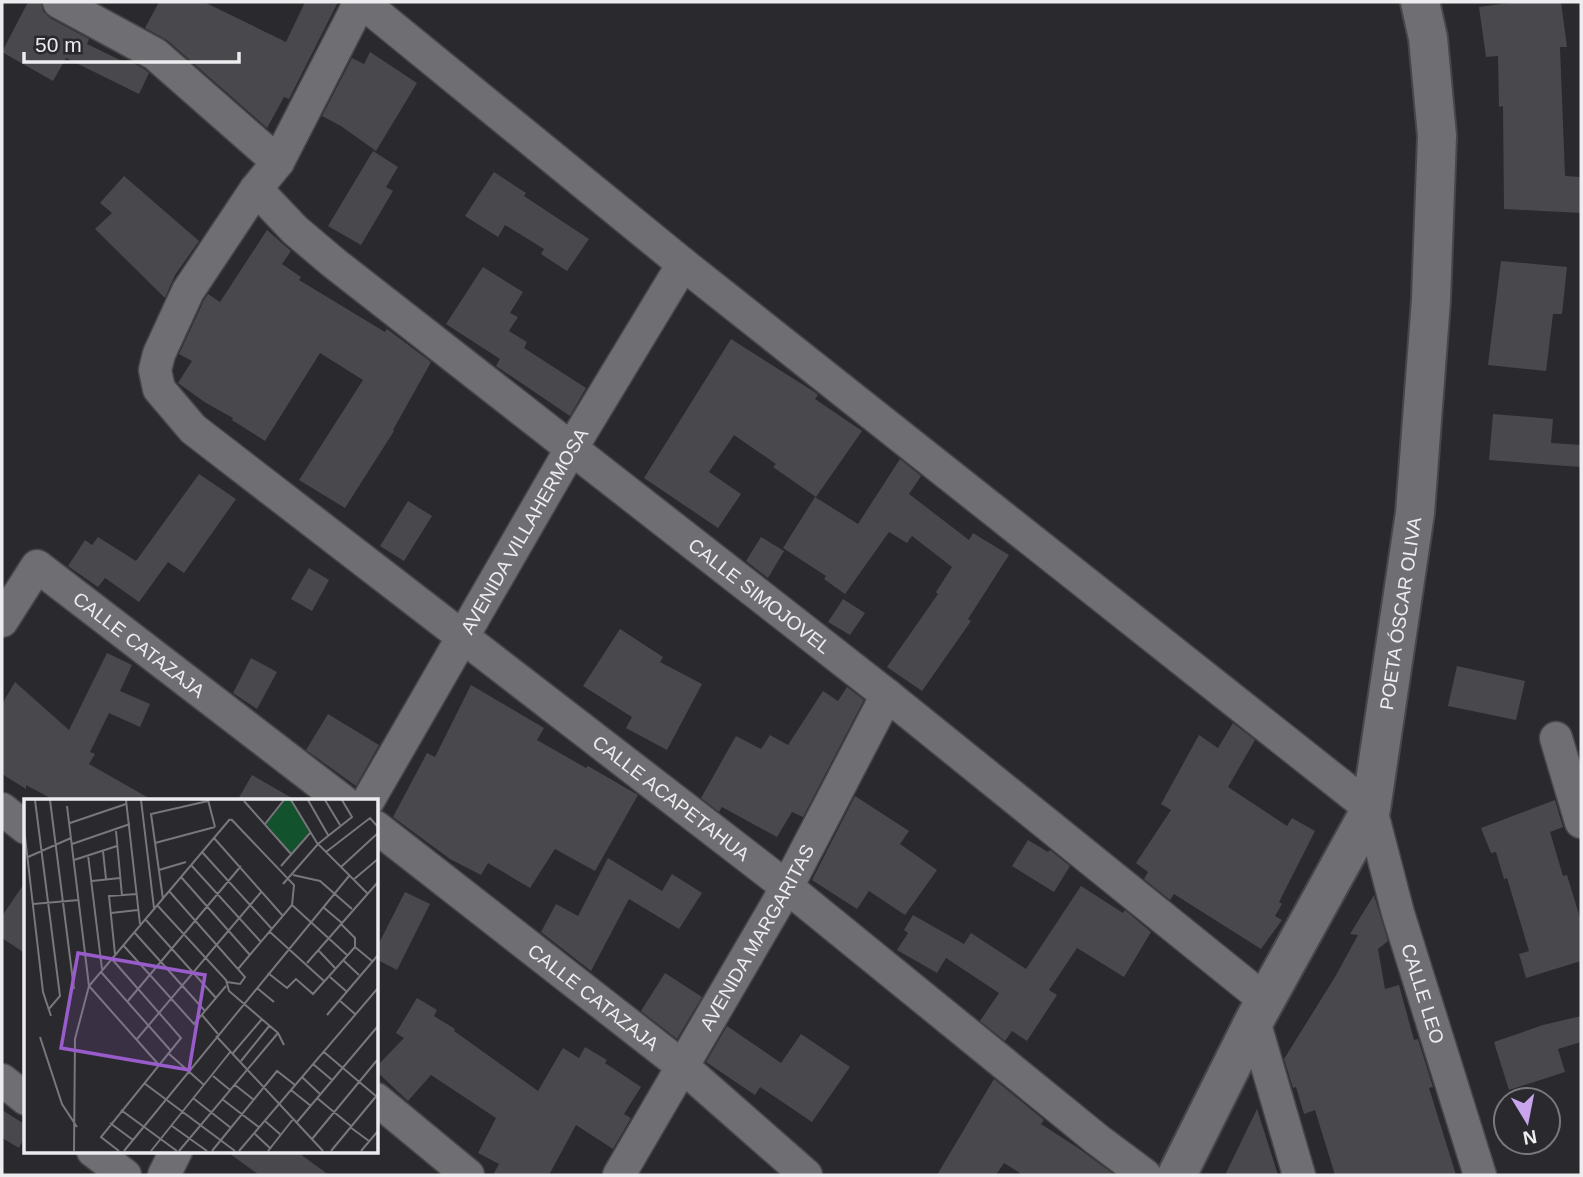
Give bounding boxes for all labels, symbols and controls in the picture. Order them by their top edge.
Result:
scale bar [24,21,240,65]
text: 50 m [35,33,82,56]
street label: AVENIDA VILLAHERMOSA [457,424,592,638]
street label: POETA ÓSCAR OLIVA [1376,515,1425,711]
street label: CALLE SIMOJOVEL [684,534,835,658]
street label: CALLE CATAZAJA [69,588,209,702]
street label: CALLE ACAPETAHUA [589,731,754,865]
inset map [24,799,378,1152]
street label: AVENIDA MARGARITAS [696,841,818,1034]
street label: CALLE CATAZAJA [524,940,663,1055]
street label: CALLE LEO [1397,941,1448,1046]
north arrow [1492,1086,1562,1156]
text: N [1521,1126,1538,1149]

